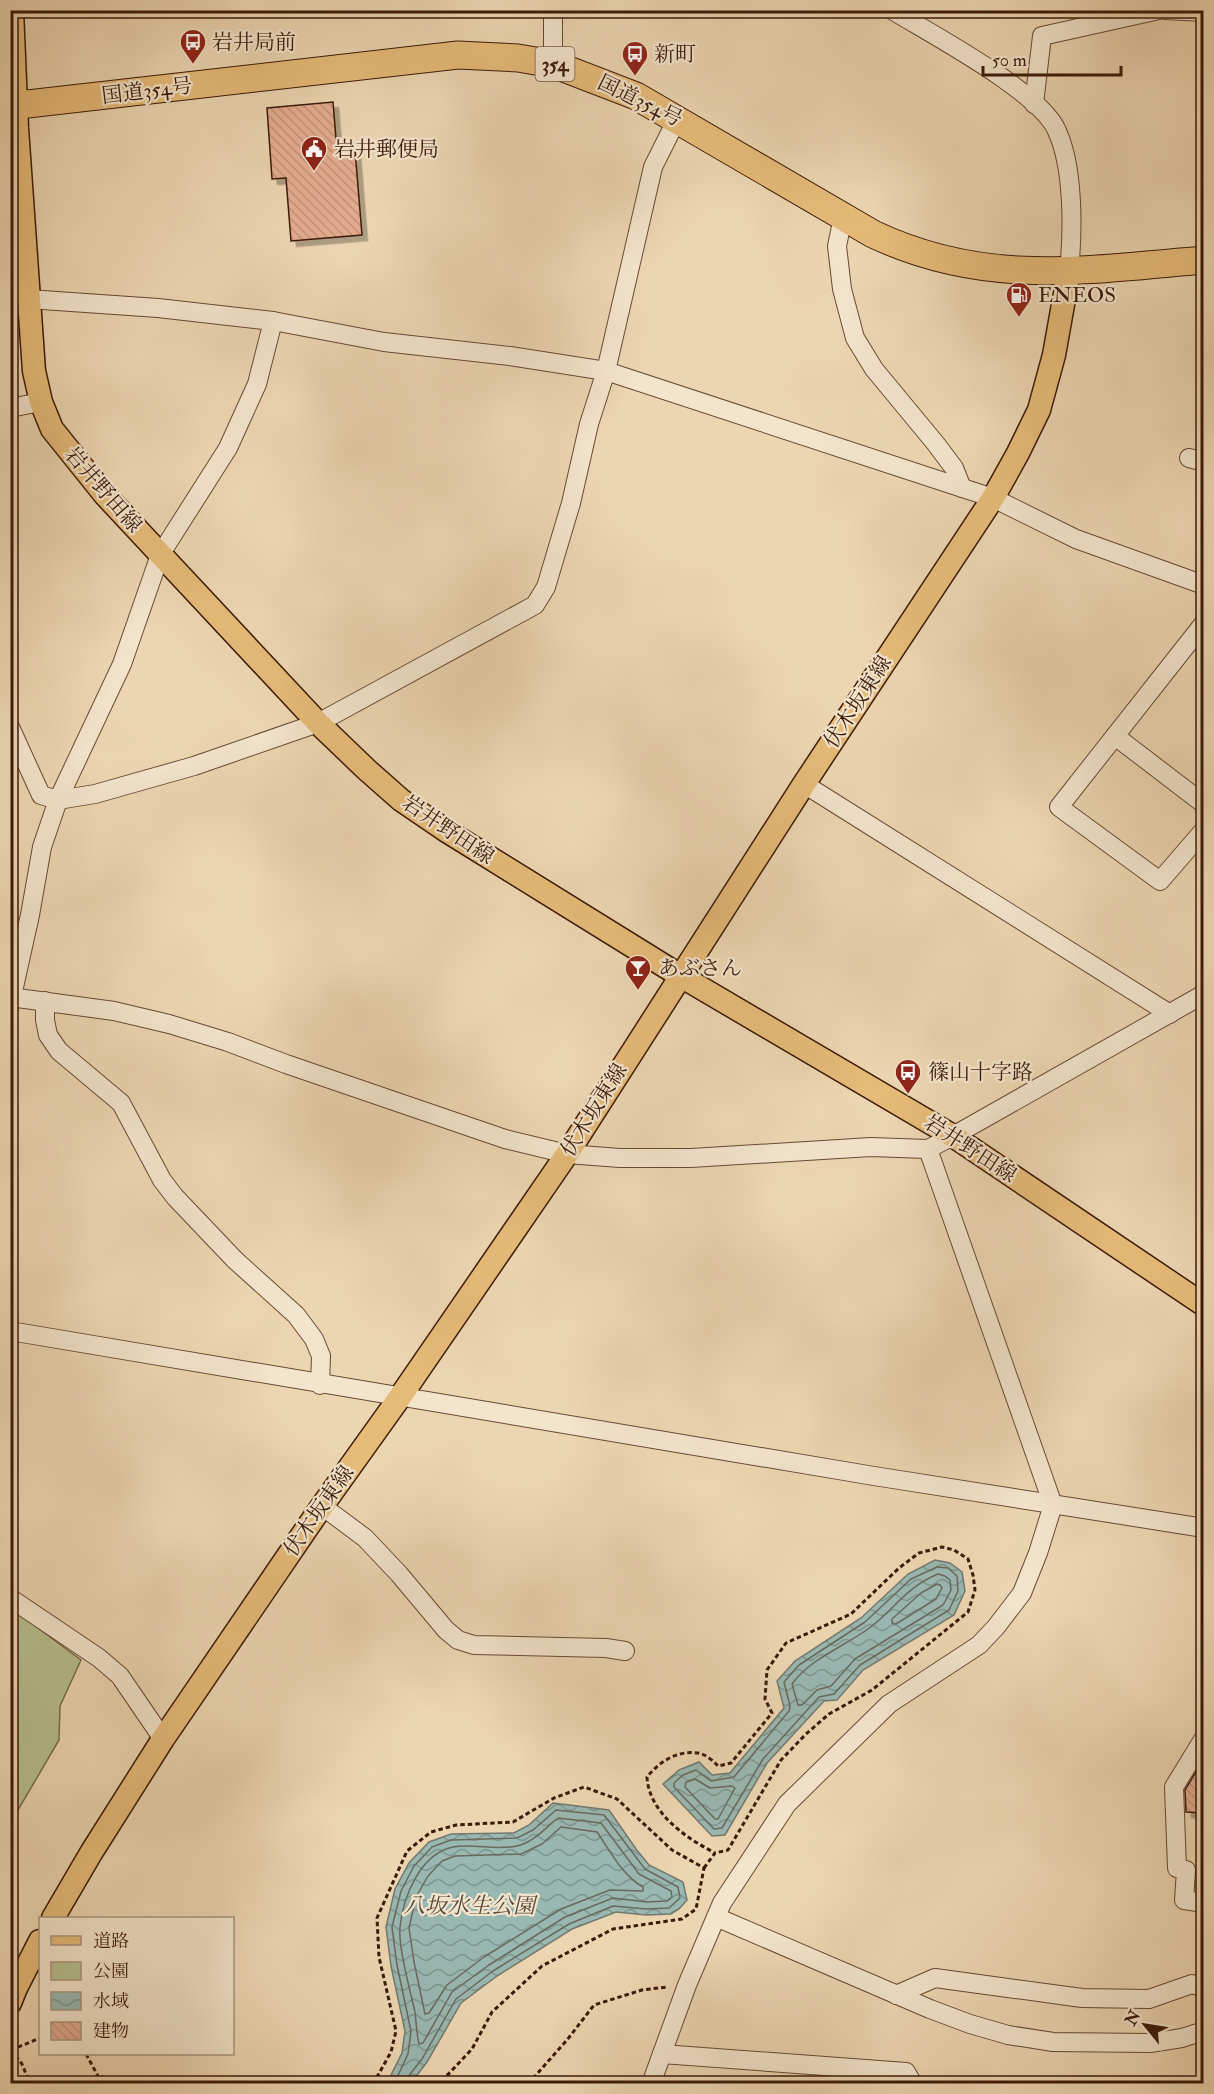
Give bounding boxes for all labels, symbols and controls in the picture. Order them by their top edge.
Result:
bus stop icon: 岩井局前 [178,27,208,65]
place label: 岩井局前 [212,29,296,56]
bus stop icon: 新町 [620,39,650,77]
scale bar [983,39,1121,77]
place label: 新町 [654,41,696,68]
road number: 354 [536,47,574,81]
text: 50 m [992,49,1027,72]
street label: 国道354号 [593,69,687,133]
street label: 国道354号 [100,72,194,110]
public building icon: 岩井郵便局 [299,134,329,172]
place label: 岩井郵便局 [334,136,439,163]
fuel station icon: ENEOS [1004,280,1034,318]
place label: ENEOS [1038,282,1116,309]
street label: 岩井野田線 [58,442,148,538]
street label: 伏木坂東線 [818,651,898,753]
street label: 岩井野田線 [397,789,499,871]
bar icon: あぶさん [623,953,653,991]
place label: あぶさん [658,955,742,982]
bus stop icon: 篠山十字路 [893,1057,923,1095]
street label: 伏木坂東線 [555,1058,633,1162]
place label: 篠山十字路 [928,1059,1033,1086]
street label: 岩井野田線 [919,1109,1021,1189]
street label: 伏木坂東線 [278,1460,360,1562]
water label: 八坂水生公園 [403,1892,538,1920]
legend [39,1917,234,2055]
text: 道路 [93,1930,129,1953]
text: 公園 [93,1960,129,1983]
text: 水域 [93,1990,129,2013]
north arrow [1115,1995,1175,2055]
text: N [1120,2006,1145,2030]
text: 建物 [93,2020,129,2043]

